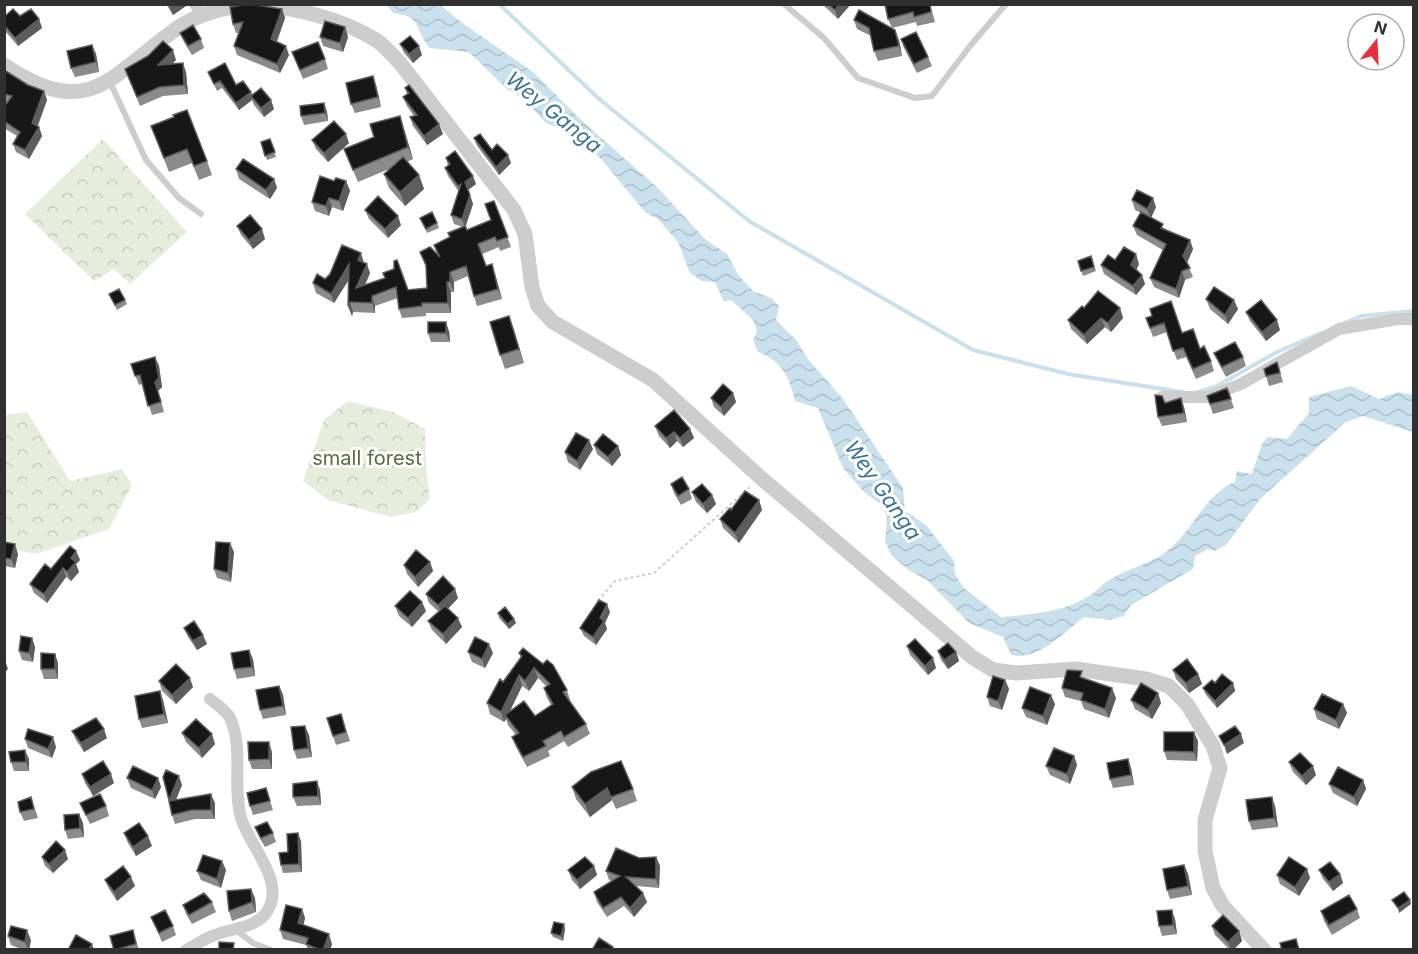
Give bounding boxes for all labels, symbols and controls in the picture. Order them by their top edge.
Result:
north arrow [1346,12,1406,72]
text: N [1372,16,1390,39]
water label: Wey Ganga [501,66,607,158]
water label: Wey Ganga [840,435,926,545]
park label: small forest [312,446,422,470]

